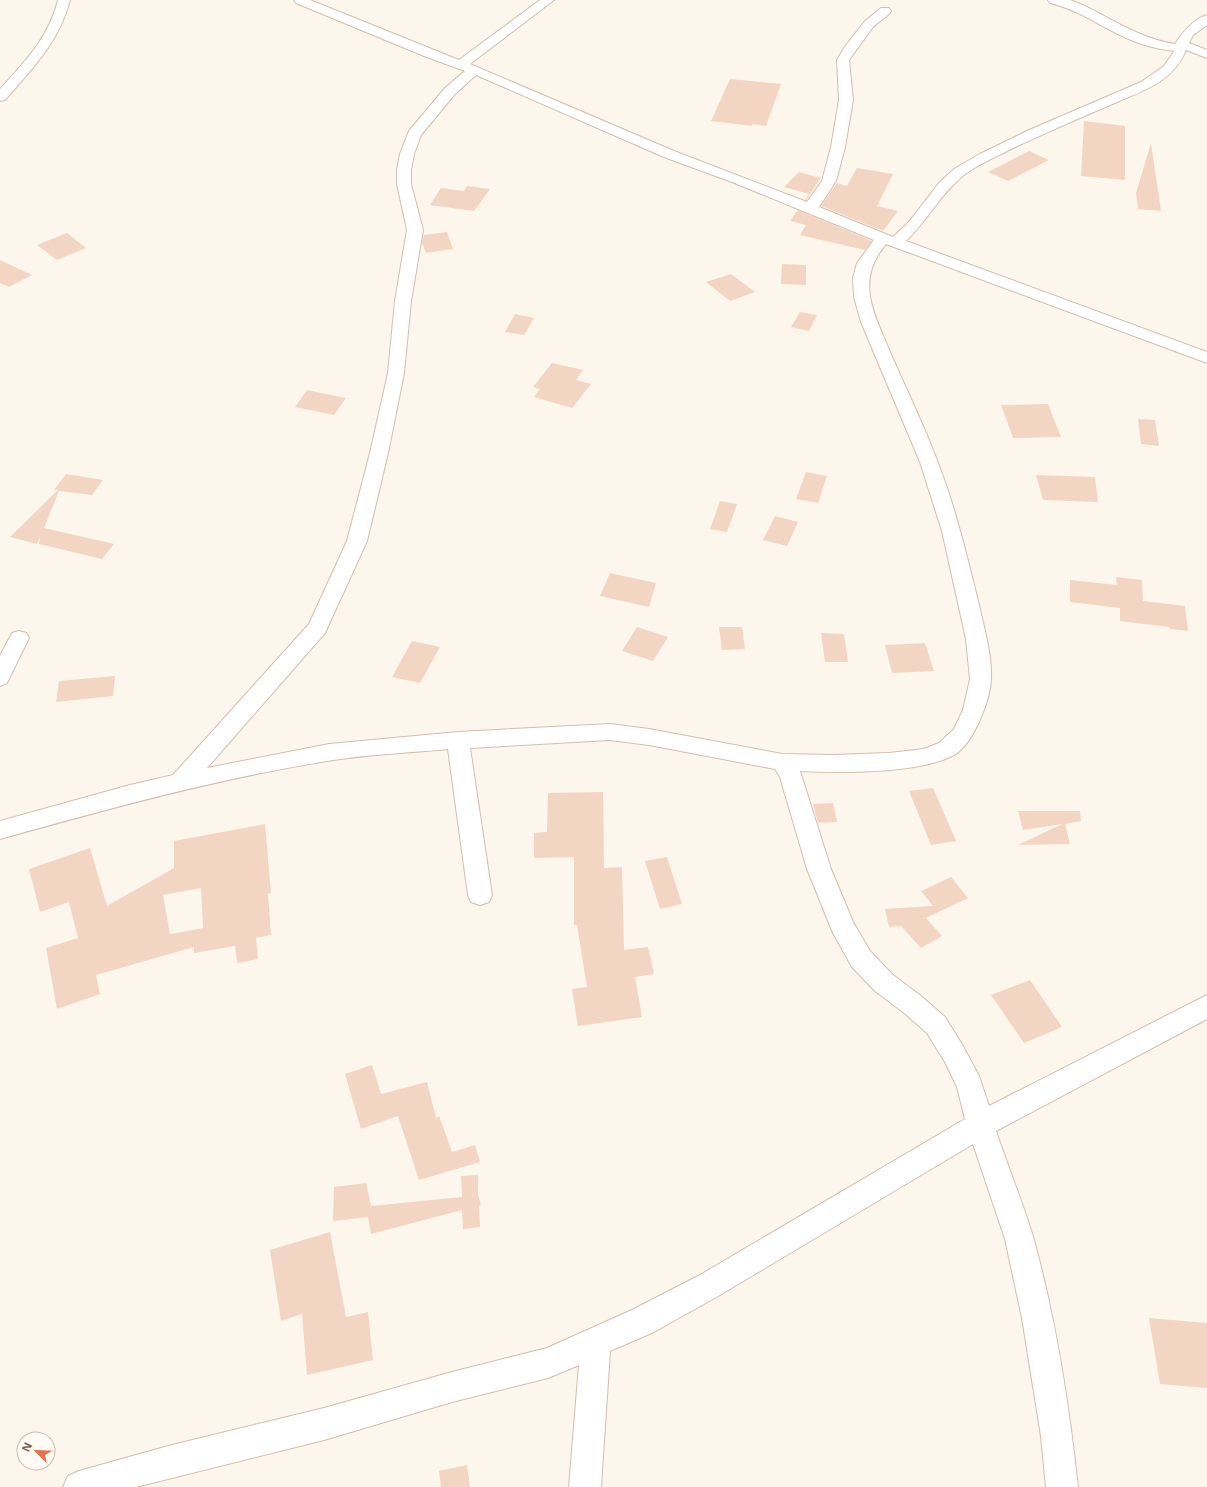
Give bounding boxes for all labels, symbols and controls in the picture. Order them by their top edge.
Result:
north arrow [16,1431,56,1471]
text: N [18,1440,35,1454]

